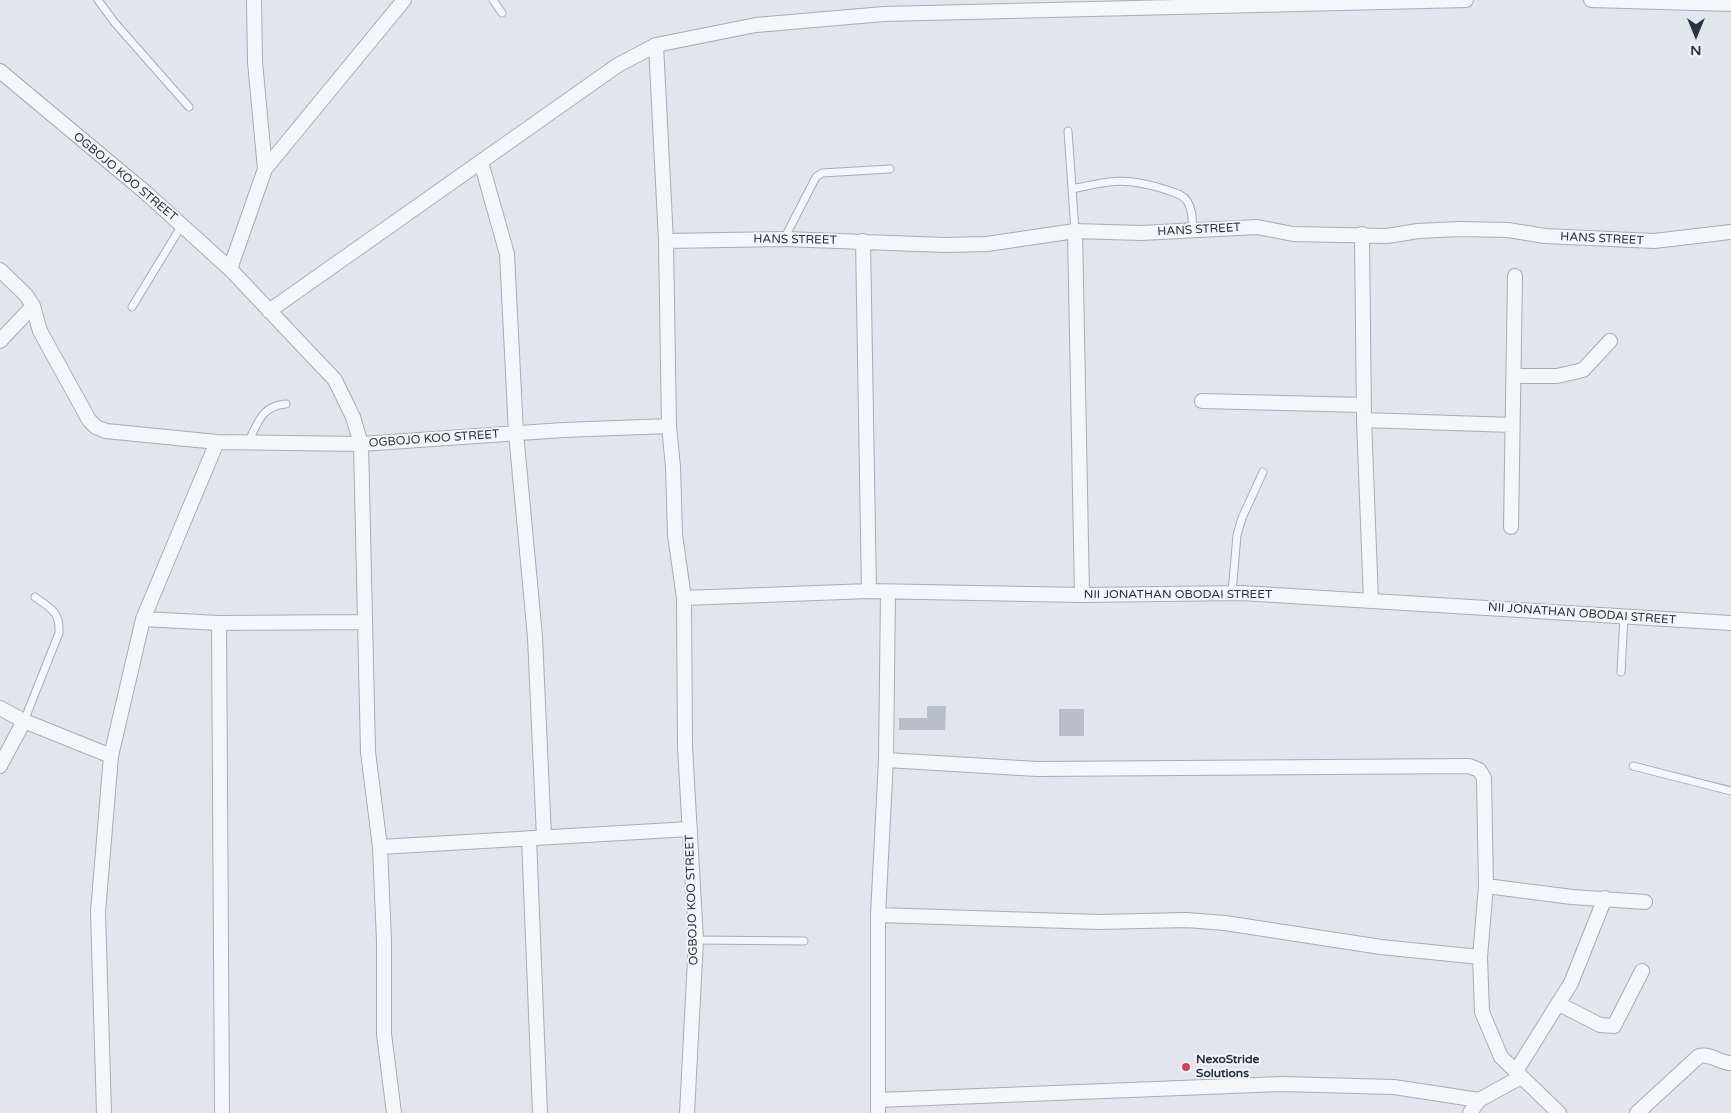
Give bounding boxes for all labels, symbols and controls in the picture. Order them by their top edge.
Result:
north arrow [1671,10,1721,60]
text: N [1690,42,1702,59]
street label: OGBOJO KOO STREET [70,129,180,225]
street label: HANS STREET [1157,221,1241,239]
street label: HANS STREET [1560,230,1644,248]
street label: HANS STREET [753,232,837,248]
street label: OGBOJO KOO STREET [368,427,500,451]
street label: NII JONATHAN OBODAI STREET [1084,588,1272,602]
street label: NII JONATHAN OBODAI STREET [1488,600,1676,628]
street label: OGBOJO KOO STREET [683,834,701,966]
place label: NexoStride Solutions [1196,1053,1259,1081]
marker: NexoStride Solutions [1180,1061,1192,1073]

